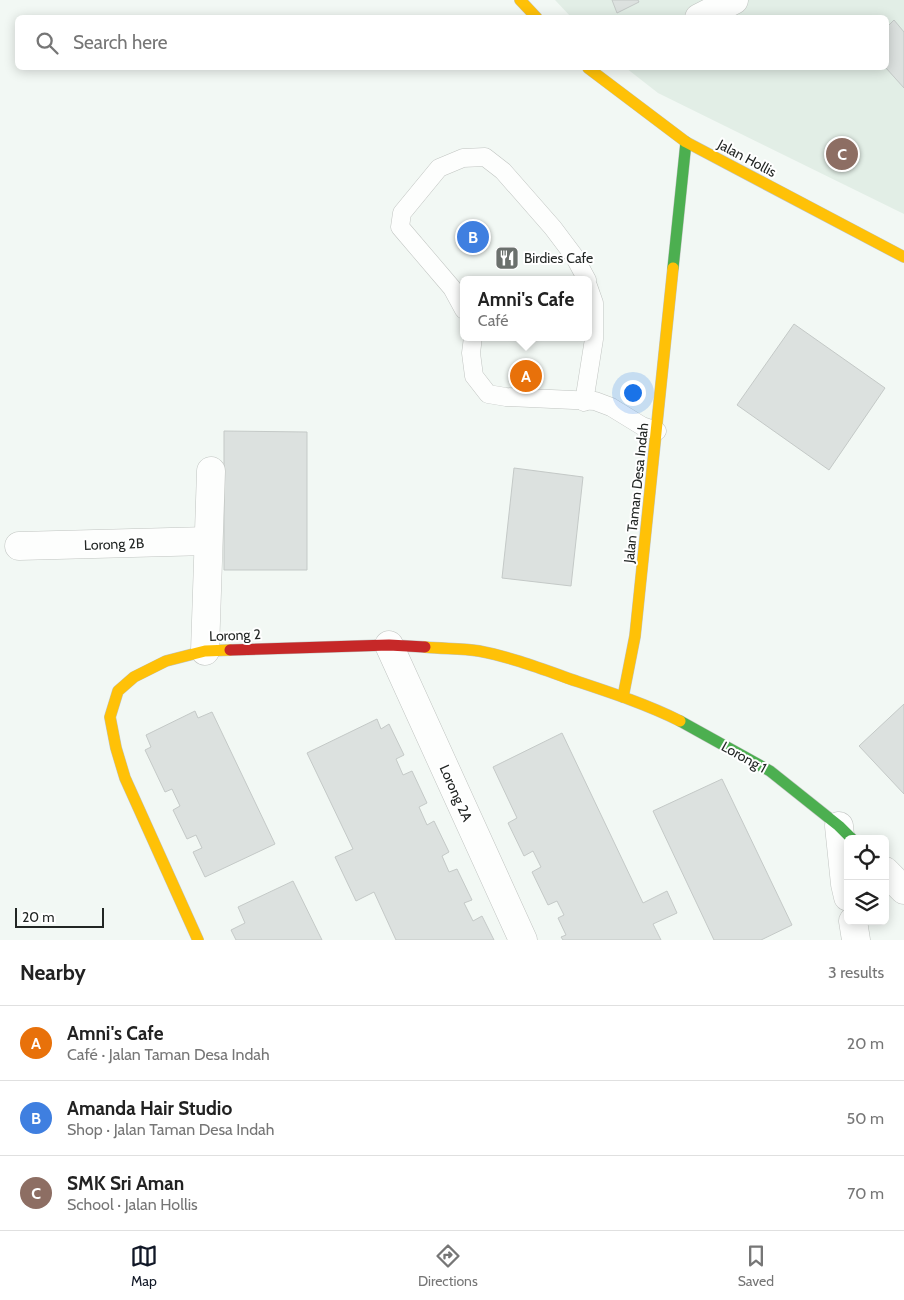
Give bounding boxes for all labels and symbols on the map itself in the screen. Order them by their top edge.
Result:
street label: Jalan Hollis [714,135,780,181]
pin: C [826,135,858,173]
pin: B [457,218,489,256]
restaurant icon: Birdies Cafe [494,245,520,271]
place label: Birdies Cafe [524,249,593,267]
pin: A [510,357,542,395]
your location [620,380,646,406]
street label: Jalan Taman Desa Indah [620,422,652,565]
street label: Lorong 2B [84,534,144,554]
street label: Lorong 2 [209,625,261,645]
street label: Lorong 1 [718,737,770,777]
street label: Lorong 2A [435,762,477,825]
scale bar [15,905,104,928]

